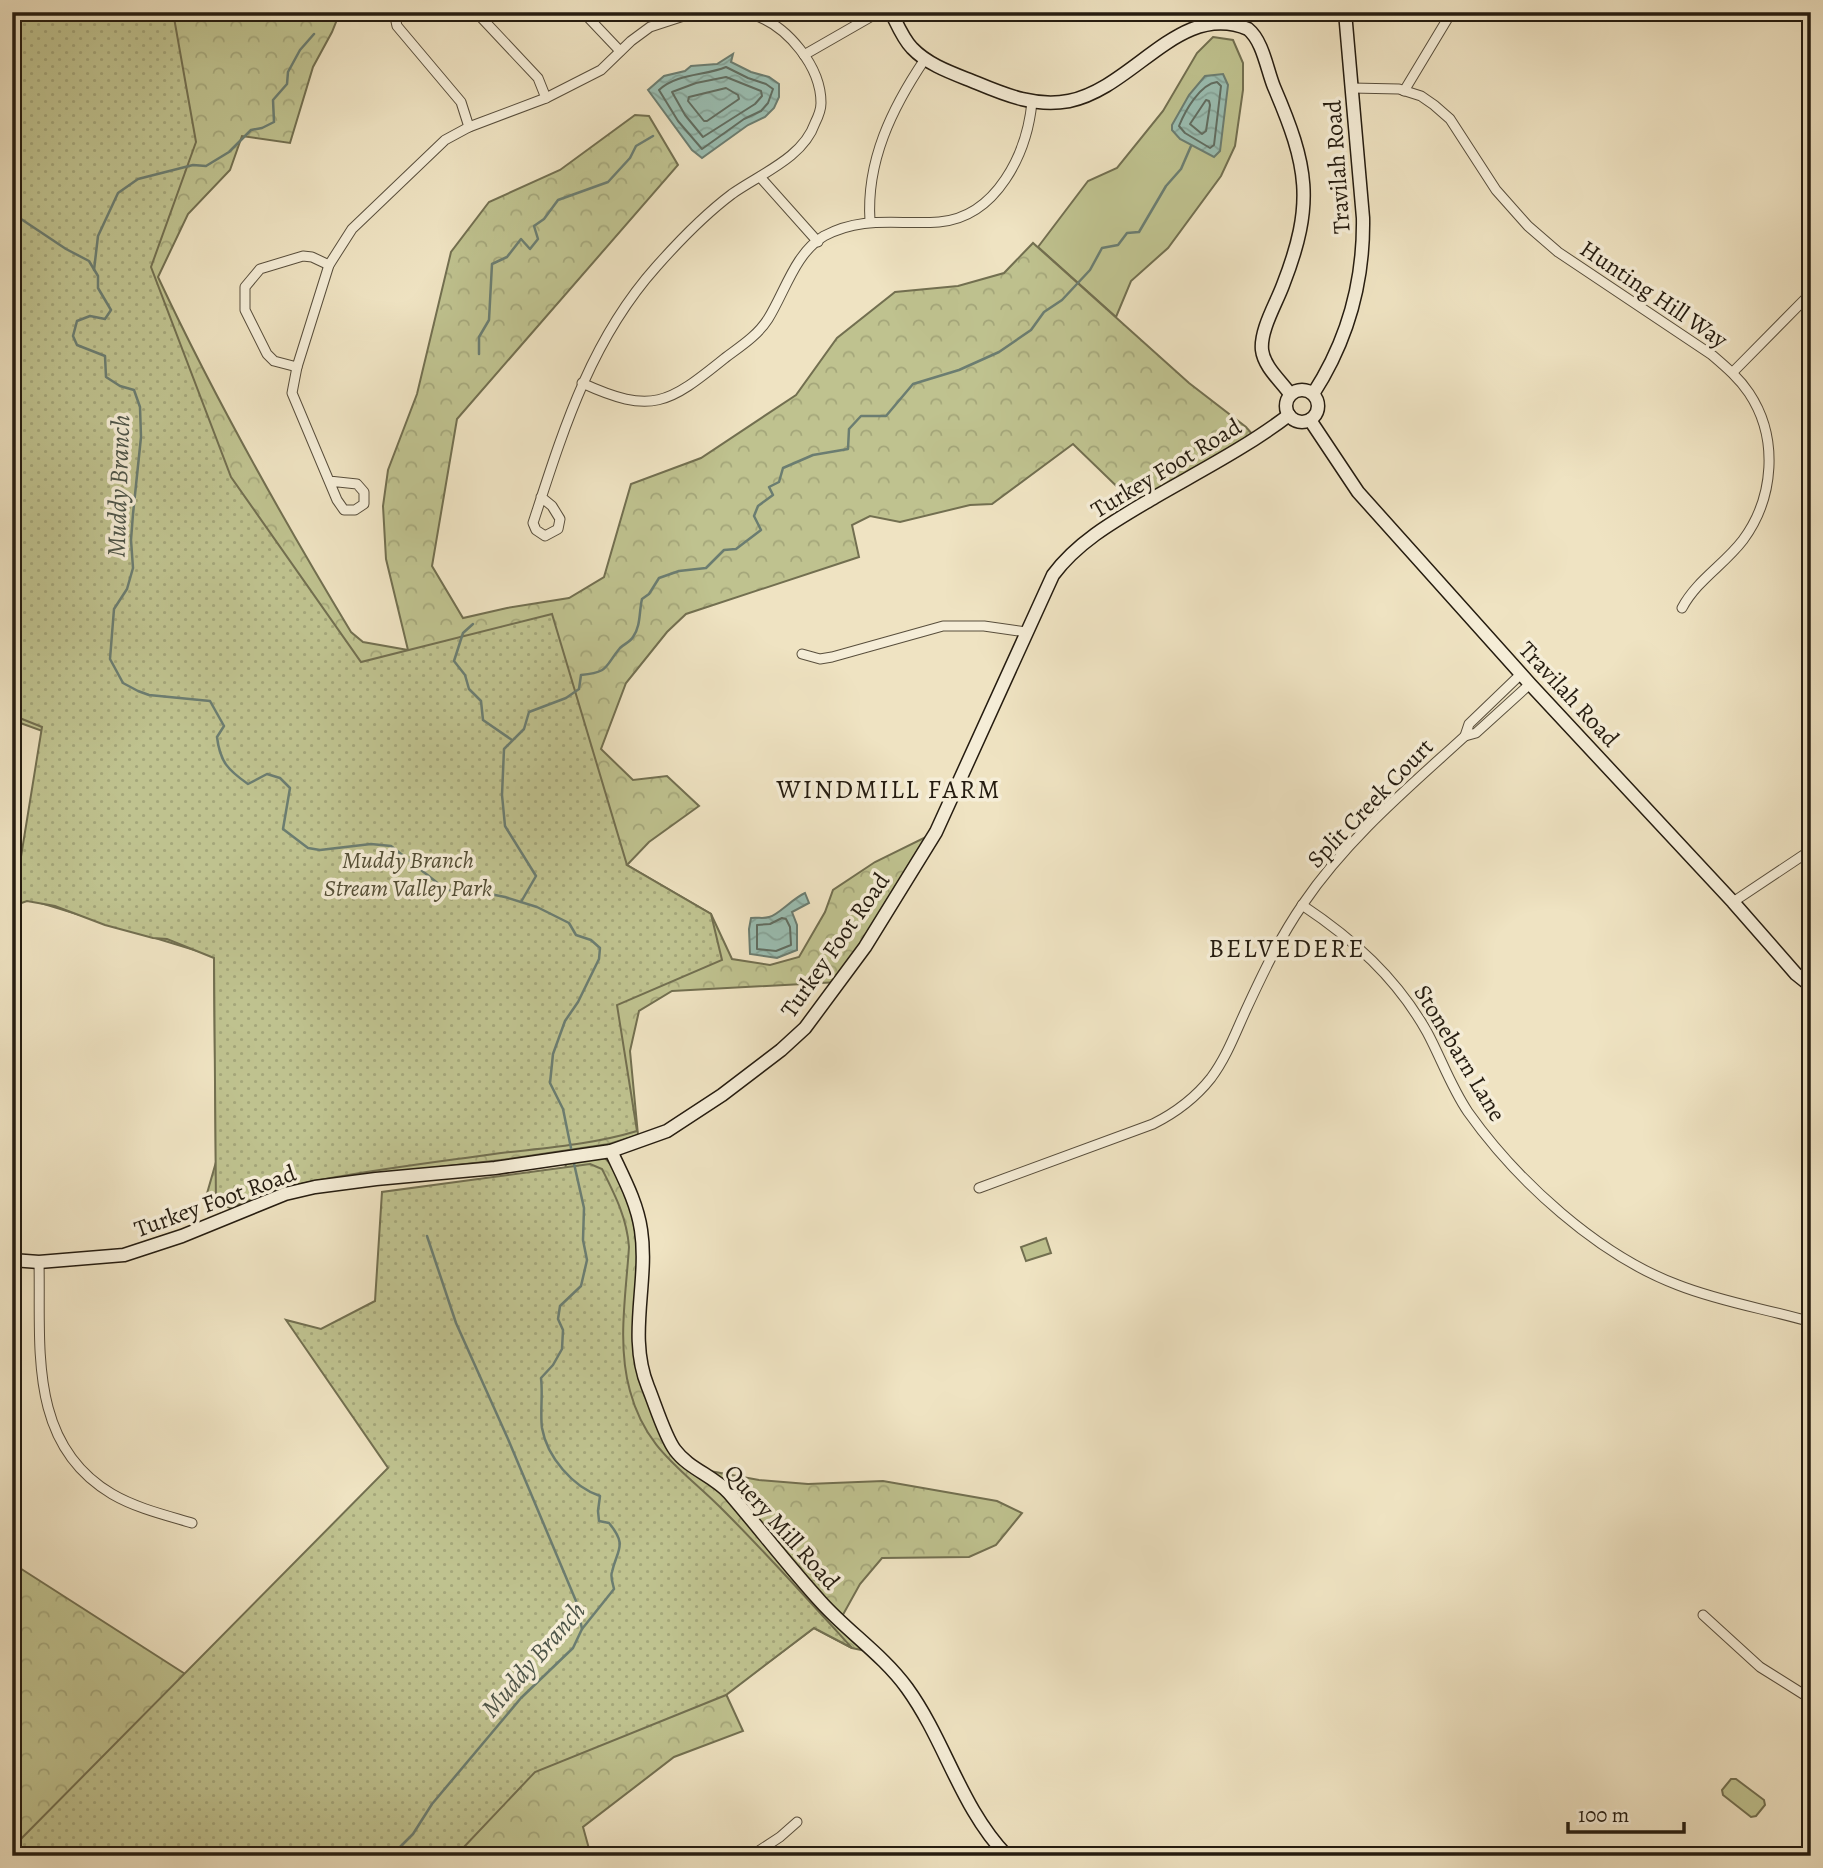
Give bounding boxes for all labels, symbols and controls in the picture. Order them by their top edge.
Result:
street label: Travilah Road [1316,99,1358,235]
street label: Hunting Hill Way [1574,233,1734,355]
street label: Turkey Foot Road [1085,410,1247,525]
water label: Muddy Branch [99,414,138,558]
street label: Travilah Road [1512,634,1626,754]
street label: Split Creek Court [1300,731,1440,875]
district label: WINDMILL FARM [776,772,1001,807]
park label: Muddy Branch Stream Valley Park [324,844,493,904]
street label: Turkey Foot Road [773,866,897,1024]
district label: BELVEDERE [1208,931,1366,966]
street label: Stonebarn Lane [1407,979,1513,1127]
street label: Turkey Foot Road [130,1157,300,1245]
street label: Query Mill Road [717,1457,847,1597]
water label: Muddy Branch [473,1594,594,1725]
scale bar [1568,1791,1683,1835]
text: 100 m [1578,1801,1629,1829]

